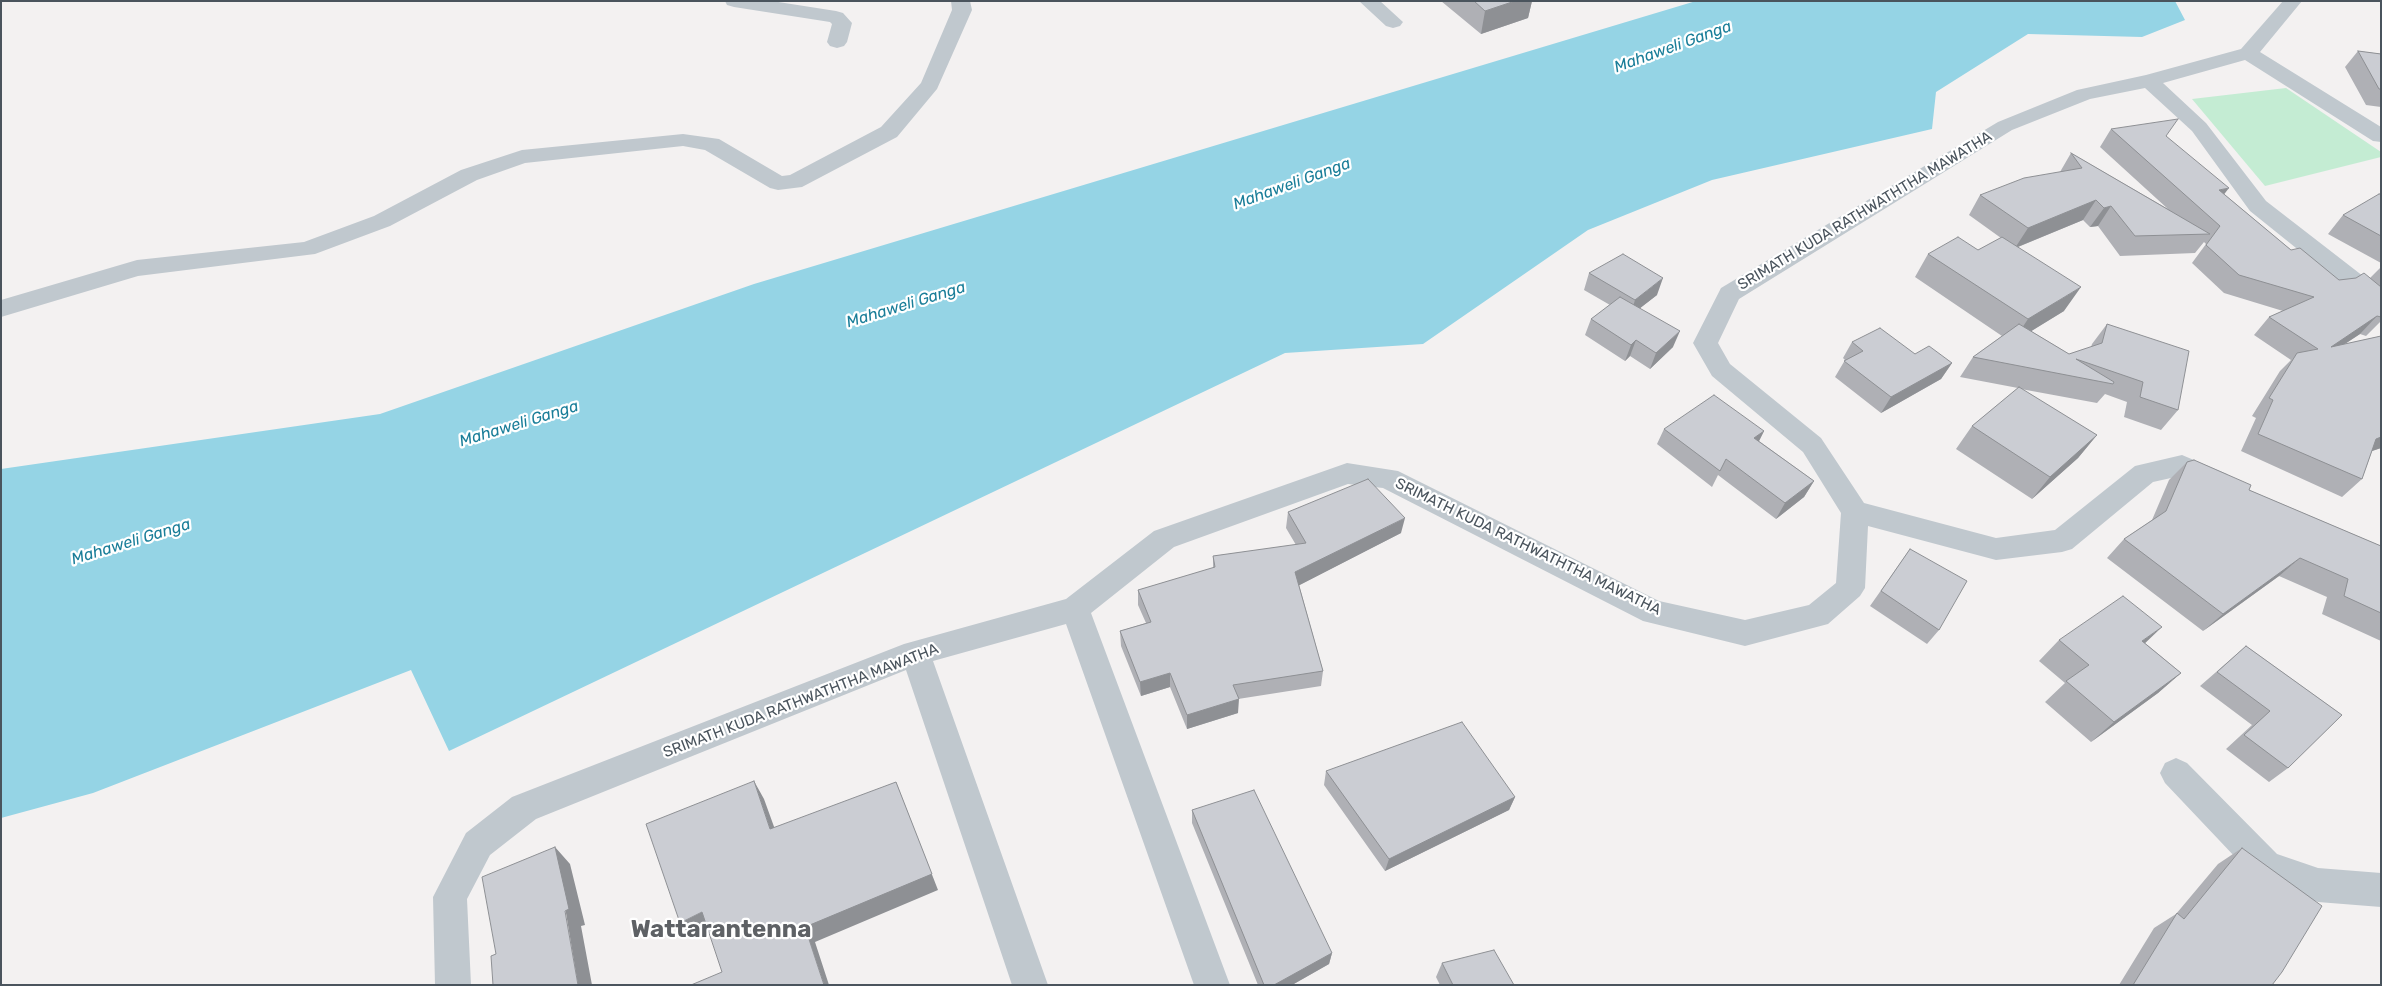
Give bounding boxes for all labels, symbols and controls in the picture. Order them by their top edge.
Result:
water label: Mahaweli Ganga [1612,17,1734,77]
street label: SRIMATH KUDA RATHWATHTHA MAWATHA [1735,128,1995,294]
water label: Mahaweli Ganga [1231,154,1353,214]
water label: Mahaweli Ganga [844,278,968,332]
water label: Mahaweli Ganga [457,397,581,451]
street label: SRIMATH KUDA RATHWATHTHA MAWATHA [1392,475,1664,619]
water label: Mahaweli Ganga [69,515,193,569]
street label: SRIMATH KUDA RATHWATHTHA MAWATHA [661,640,941,762]
district label: Wattarantenna [631,916,811,944]

